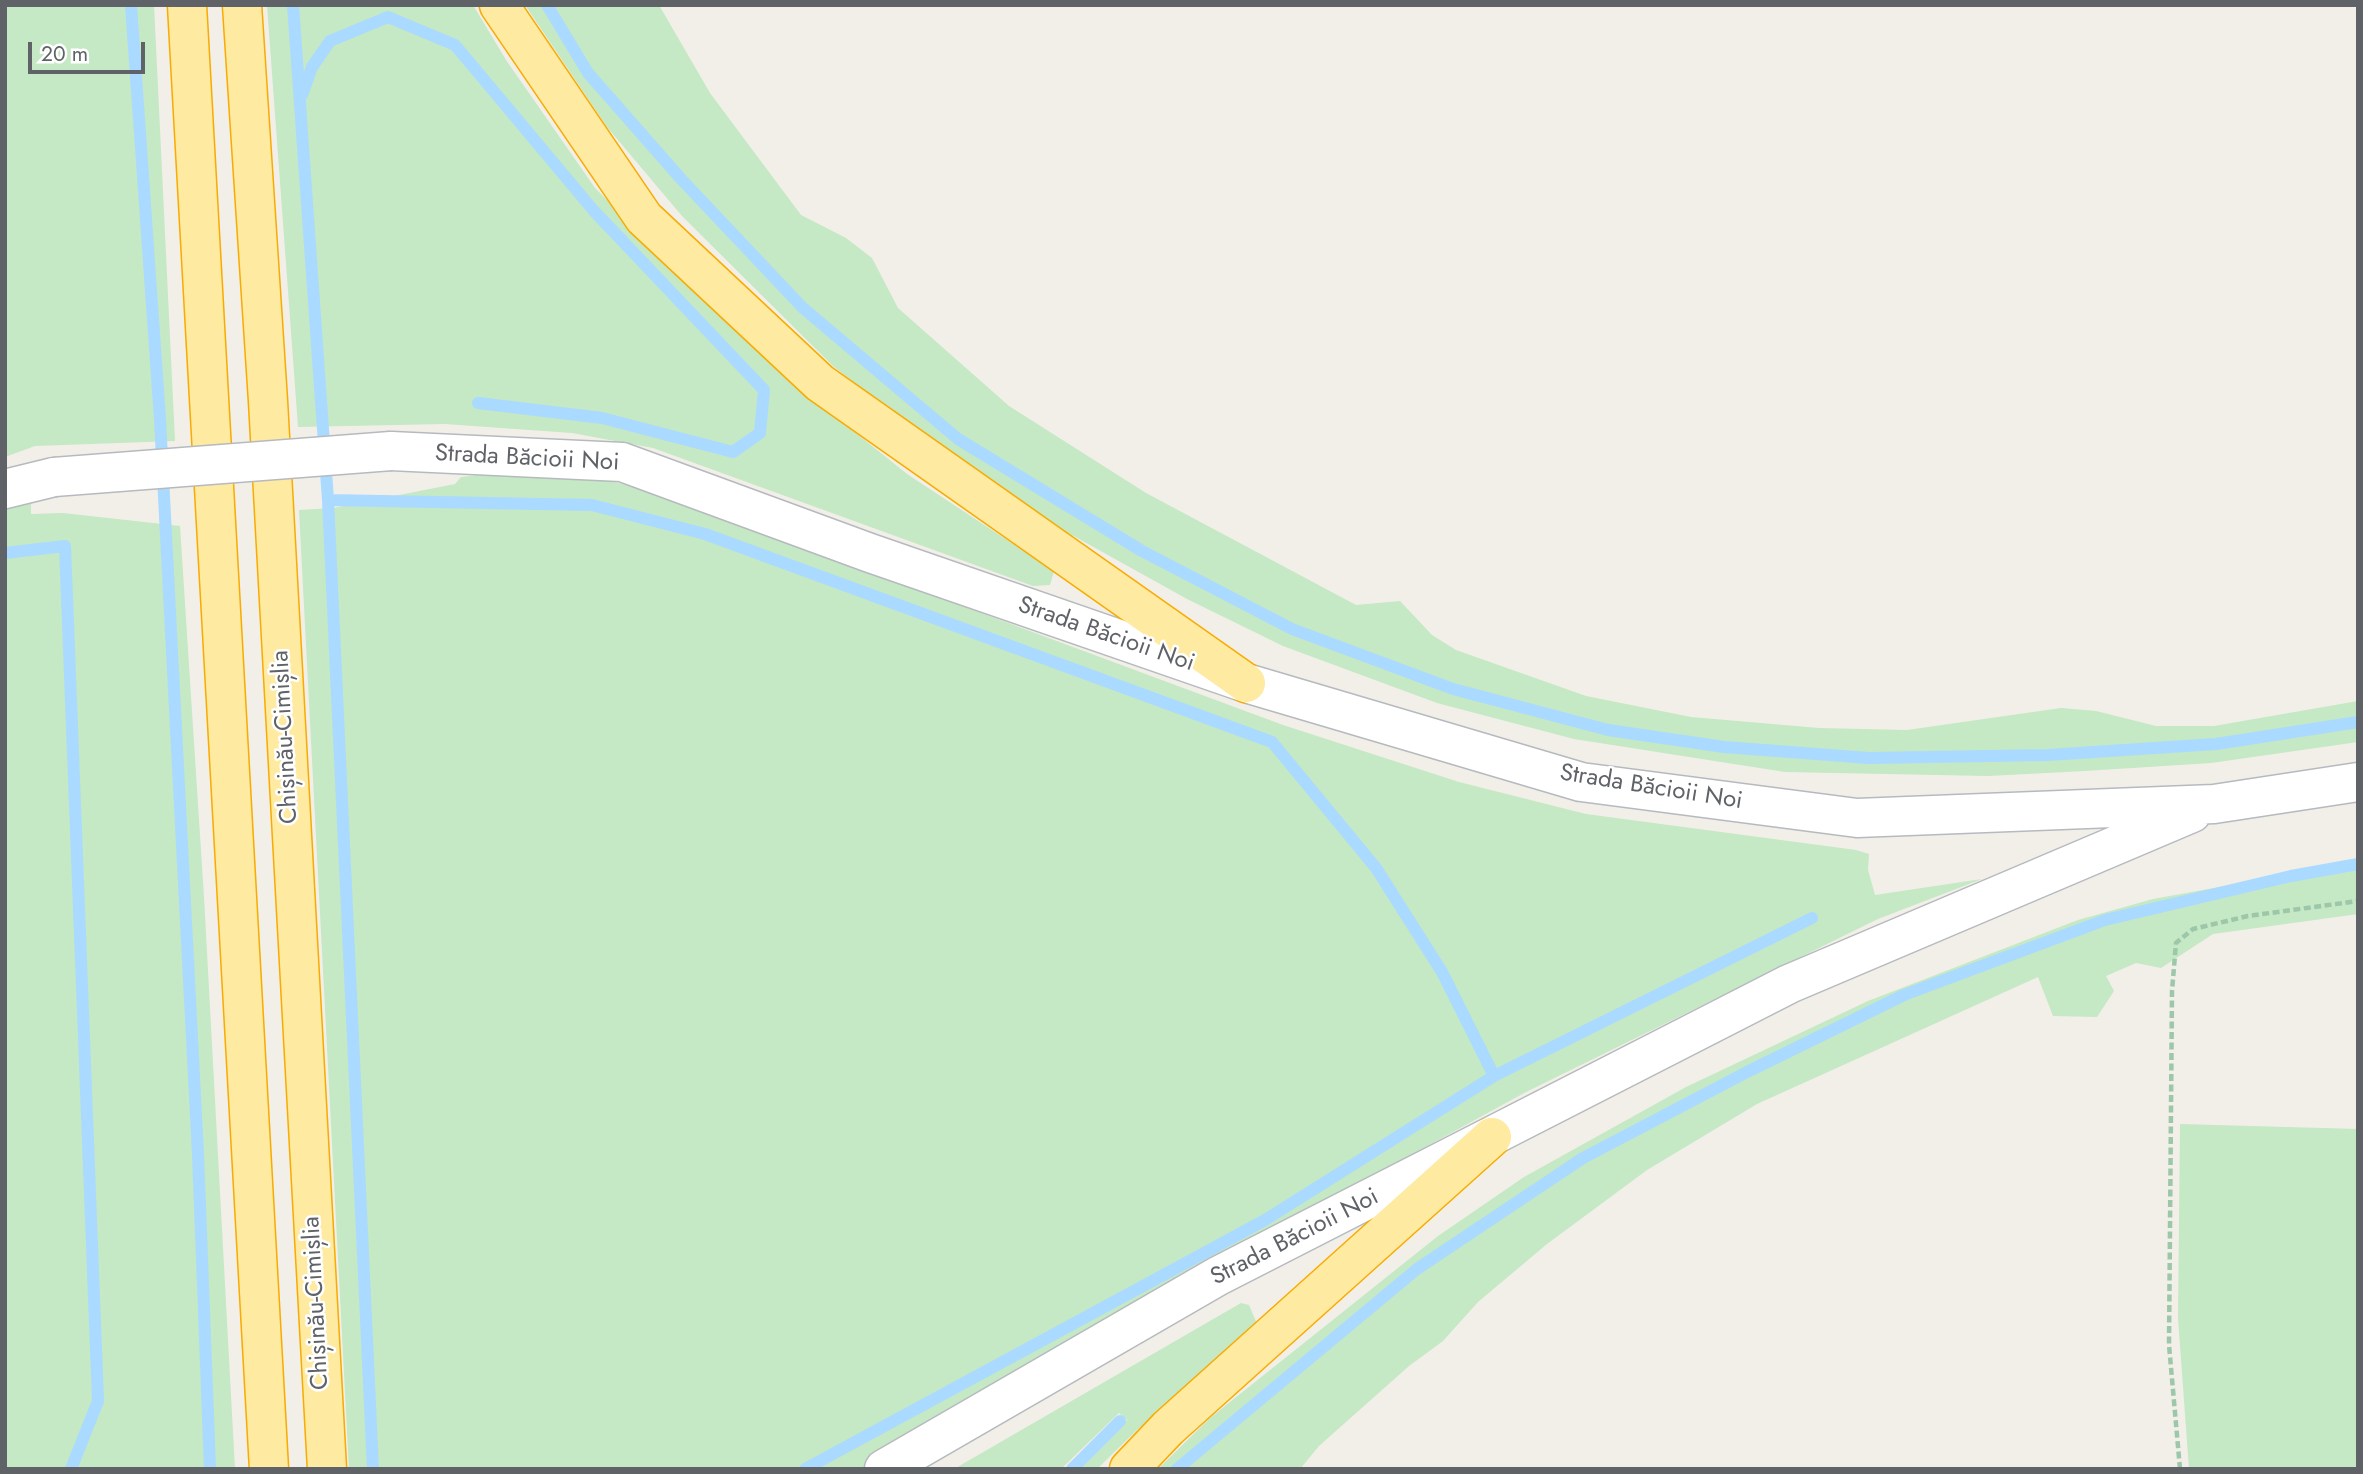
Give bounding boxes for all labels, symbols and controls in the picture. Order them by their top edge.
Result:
scale bar [32,28,149,72]
text: 20 m [41,39,88,69]
street label: Strada Băcioii Noi [434,440,620,478]
street label: Strada Băcioii Noi [1014,591,1198,679]
street label: Chișinău-Cimișlia [267,650,305,824]
street label: Strada Băcioii Noi [1558,759,1744,817]
street label: Strada Băcioii Noi [1206,1183,1384,1293]
street label: Chișinău-Cimișlia [298,1216,336,1390]

